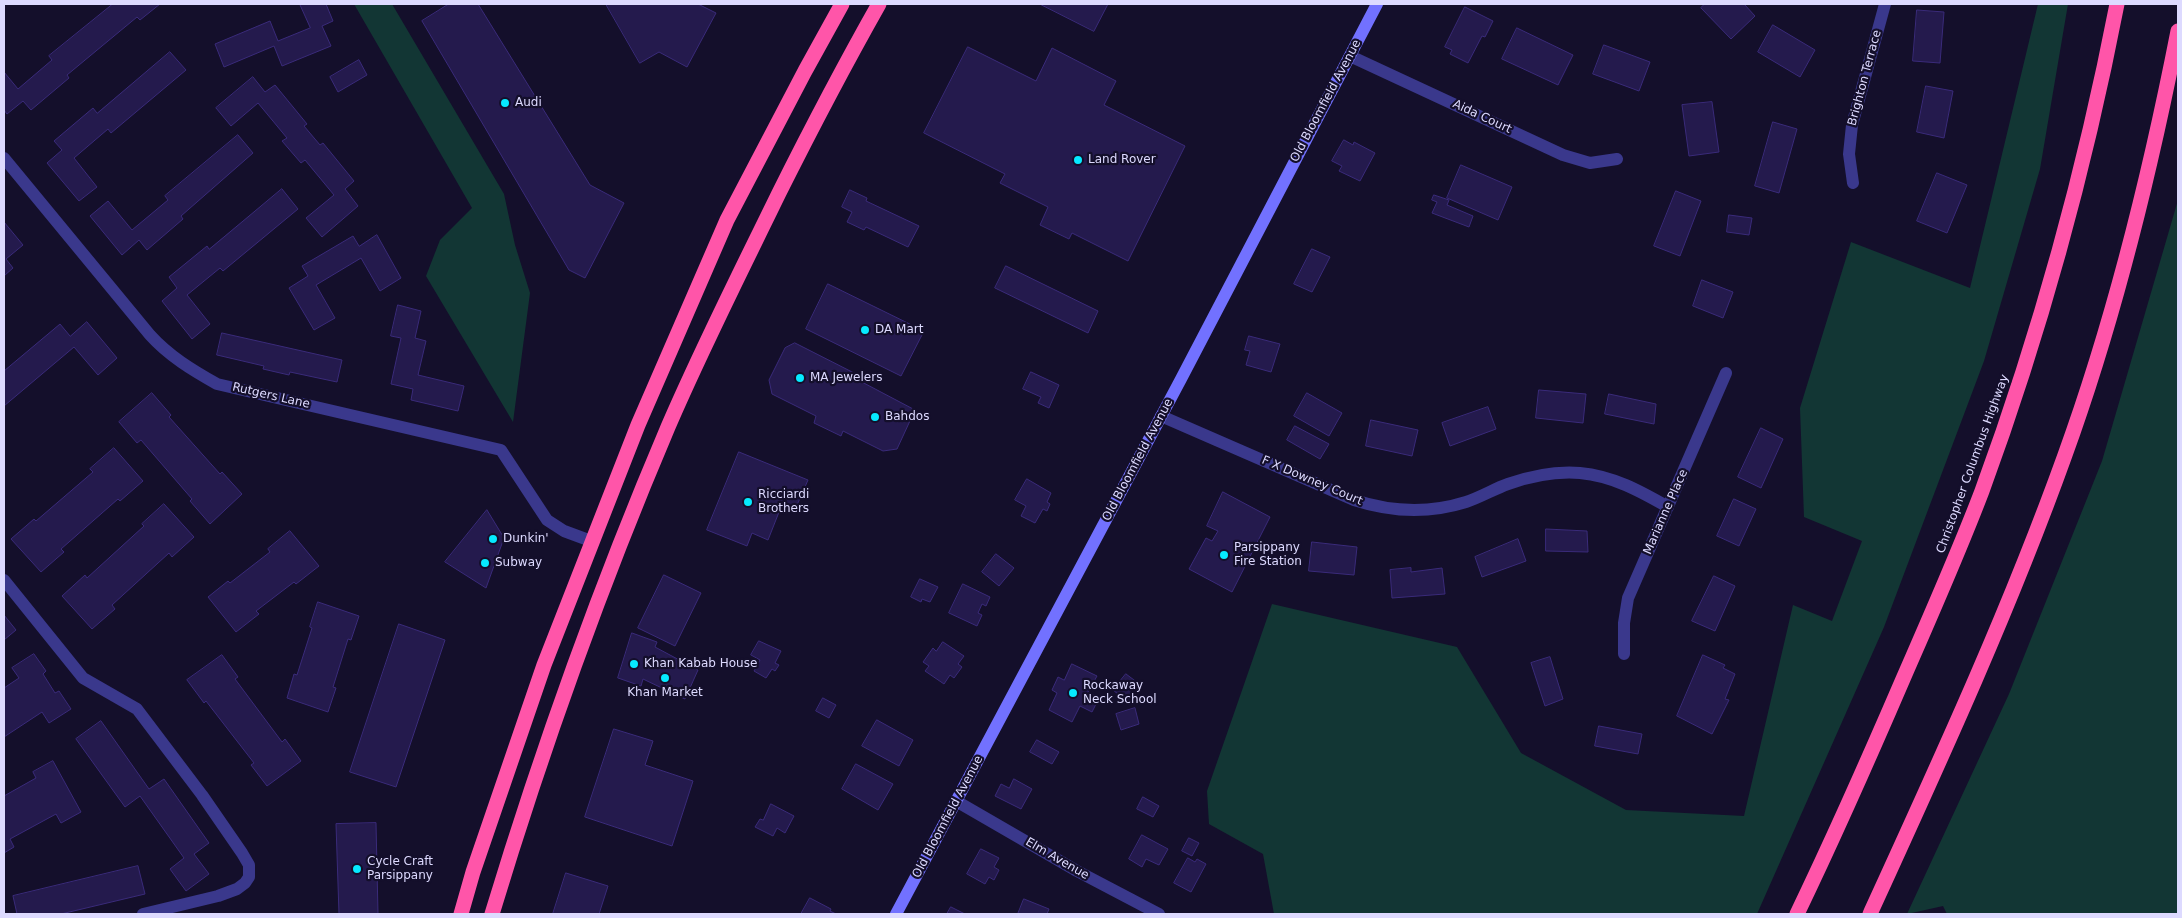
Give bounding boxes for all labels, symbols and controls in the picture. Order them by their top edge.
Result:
street label: Brighton Terrace [1845,28,1885,128]
street label: Old Bloomfield Avenue [1288,37,1364,165]
place label: Audi [515,96,542,110]
marker: Audi [499,97,511,109]
street label: Aida Court [1450,97,1514,137]
place label: Land Rover [1088,153,1156,167]
marker: Land Rover [1072,154,1084,166]
place label: DA Mart [875,323,923,337]
marker: DA Mart [859,324,871,336]
place label: MA Jewelers [810,371,882,385]
marker: MA Jewelers [794,372,806,384]
street label: Christopher Columbus Highway [1934,373,2012,555]
street label: Rutgers Lane [231,380,311,412]
street label: Old Bloomfield Avenue [1100,396,1176,524]
place label: Bahdos [885,410,929,424]
marker: Bahdos [869,411,881,423]
street label: F X Downey Court [1259,453,1365,509]
street label: Marianne Place [1641,467,1691,557]
place label: Ricciardi Brothers [758,488,809,516]
marker: Ricciardi Brothers [742,496,754,508]
place label: Dunkin' [503,532,549,546]
marker: Dunkin' [487,533,499,545]
place label: Parsippany Fire Station [1234,541,1302,569]
marker: Parsippany Fire Station [1218,549,1230,561]
place label: Subway [495,556,542,570]
marker: Subway [479,557,491,569]
place label: Khan Kabab House [644,657,757,671]
marker: Khan Kabab House [628,658,640,670]
marker: Khan Market [659,672,671,684]
place label: Rockaway Neck School [1083,679,1157,707]
place label: Khan Market [627,686,703,700]
marker: Rockaway Neck School [1067,687,1079,699]
street label: Old Bloomfield Avenue [910,753,986,881]
street label: Elm Avenue [1023,835,1091,883]
place label: Cycle Craft Parsippany [367,855,433,883]
marker: Cycle Craft Parsippany [351,863,363,875]

